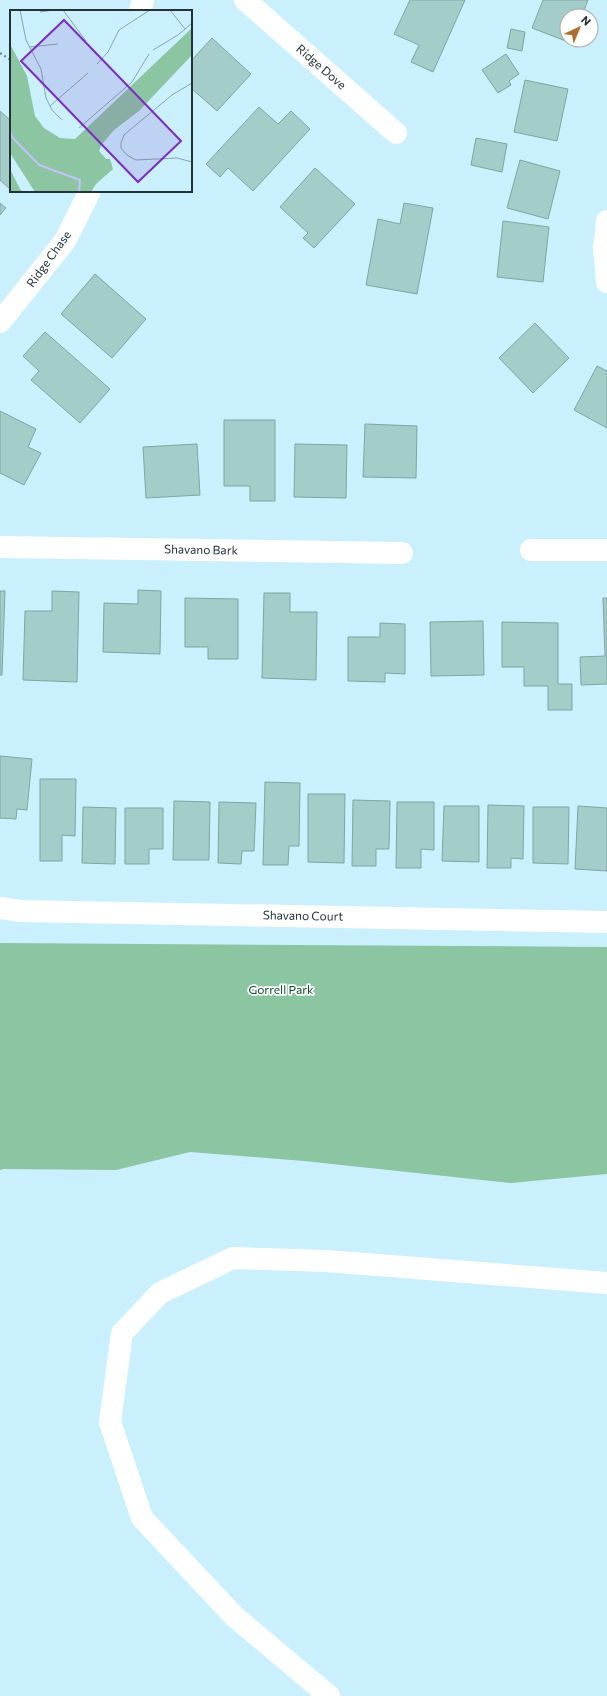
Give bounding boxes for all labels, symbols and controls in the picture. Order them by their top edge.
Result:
north arrow [559,8,599,48]
inset map [10,10,192,192]
text: N [579,13,594,28]
street label: Ridge Dove [294,41,349,92]
street label: Ridge Chase [23,228,73,289]
street label: Shavano Bark [164,541,239,557]
street label: Shavano Court [263,907,343,923]
park label: Gorrell Park [248,982,314,996]

